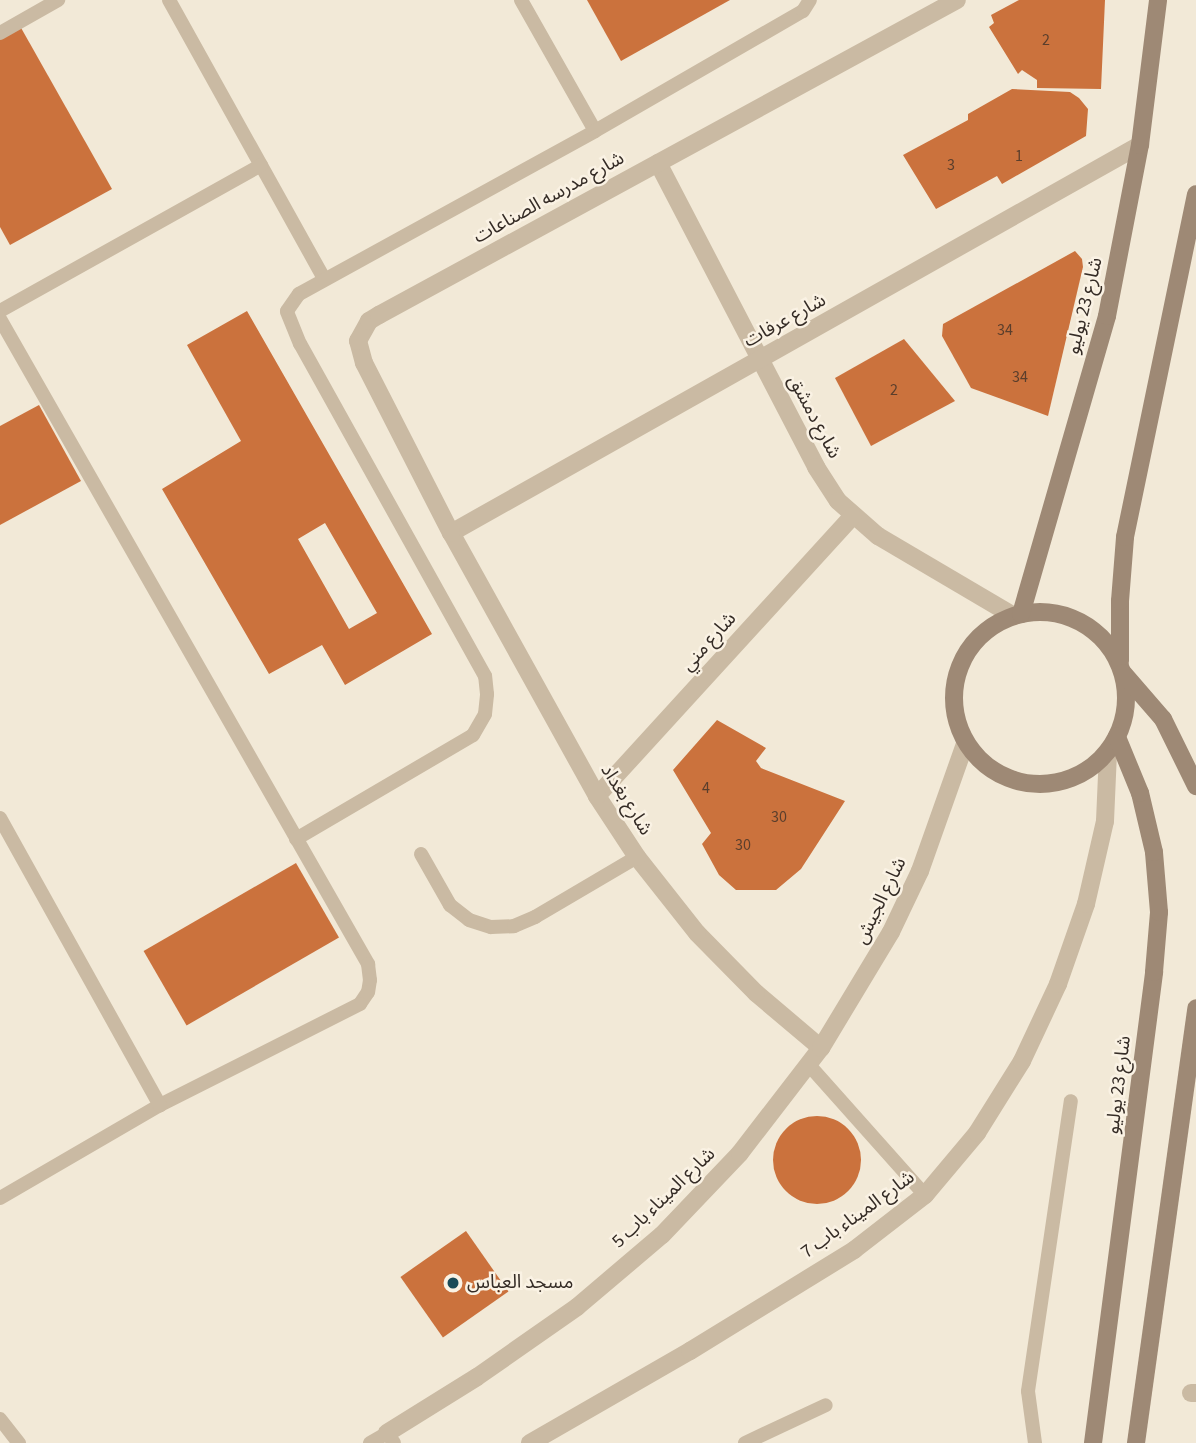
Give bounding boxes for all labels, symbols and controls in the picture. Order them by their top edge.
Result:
house number: 2 [1042,30,1050,50]
house number: 1 [1015,146,1023,166]
street label: شارع مدرسه الصناعات [470,147,628,249]
house number: 3 [947,155,955,175]
street label: شارع 23 يوليو [1062,255,1108,357]
street label: شارع عرفات [740,289,830,353]
house number: 34 [997,320,1013,340]
house number: 34 [1012,367,1028,387]
street label: شارع دمشق [782,371,846,463]
house number: 2 [890,380,898,400]
street label: شارع مني [677,608,741,676]
street label: شارع بغداد [595,760,657,840]
house number: 4 [702,778,710,798]
house number: 30 [771,807,787,827]
house number: 30 [735,835,751,855]
street label: شارع الجيش [850,854,912,948]
street label: شارع 23 يوليو [1102,1034,1136,1136]
street label: شارع الميناء باب 5 [608,1143,720,1253]
street label: شارع الميناء باب 7 [797,1166,919,1264]
place label: مسجد العباس [467,1272,574,1294]
marker: مسجد العباس [445,1275,461,1291]

